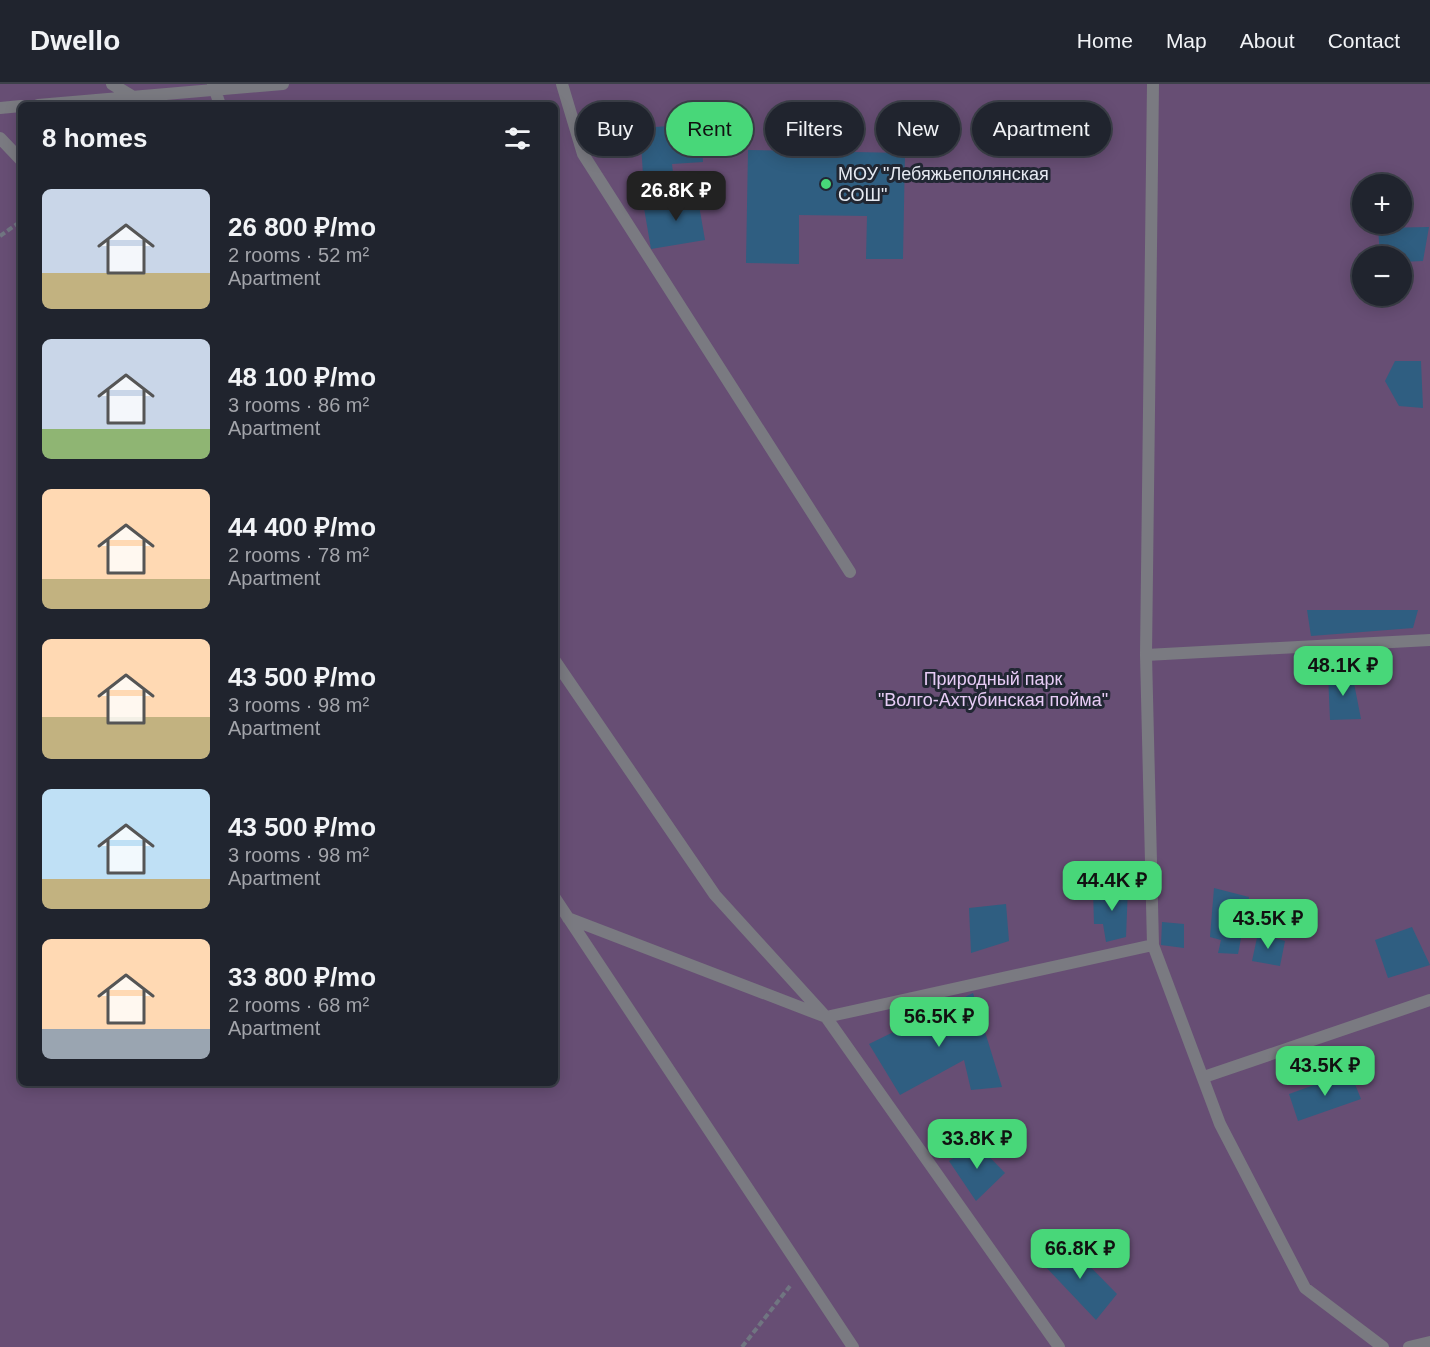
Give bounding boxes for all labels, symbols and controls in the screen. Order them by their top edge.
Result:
text: Dwello [30,25,120,56]
text: Home [1077,29,1133,52]
text: Map [1166,29,1207,52]
text: About [1240,29,1295,52]
text: Contact [1328,29,1400,52]
chip: Buy [576,102,654,156]
chip: Rent [666,102,753,156]
chip: Filters [765,102,864,156]
chip: New [876,102,960,156]
chip: Apartment [972,102,1111,156]
icon: filters [501,122,534,155]
text: 8 homes [42,123,148,153]
place label: МОУ "Лебяжьеполянская СОШ" [838,164,1049,205]
pin: 26.8K ₽ [621,171,731,222]
map controls [1352,174,1412,306]
button: + [1352,174,1412,234]
marker: МОУ "Лебяжьеполянская СОШ" [819,177,833,191]
text: 26.8K ₽ [641,179,711,201]
text: 26 800 ₽/mo [228,212,376,242]
icon: home [90,213,162,285]
text: 2 rooms · 52 m² [228,244,369,266]
button: − [1352,246,1412,306]
text: Apartment [228,267,320,289]
text: 48 100 ₽/mo [228,362,376,392]
icon: home [90,363,162,435]
text: 3 rooms · 86 m² [228,394,369,416]
text: Apartment [228,417,320,439]
text: 44 400 ₽/mo [228,512,376,542]
icon: home [90,513,162,585]
text: 2 rooms · 78 m² [228,544,369,566]
text: Apartment [228,567,320,589]
pin: 48.1K ₽ [1288,646,1398,697]
text: 48.1K ₽ [1308,654,1378,676]
text: 43 500 ₽/mo [228,662,376,692]
icon: home [90,663,162,735]
park label: Природный парк "Волго-Ахтубинская пойма" [878,669,1108,710]
text: 3 rooms · 98 m² [228,694,369,716]
text: Apartment [228,717,320,739]
text: 43 500 ₽/mo [228,812,376,842]
icon: home [90,813,162,885]
text: 3 rooms · 98 m² [228,844,369,866]
pin: 44.4K ₽ [1057,861,1167,912]
text: Apartment [228,867,320,889]
text: 44.4K ₽ [1077,869,1147,891]
pin: 43.5K ₽ [1213,899,1323,950]
text: 43.5K ₽ [1233,907,1303,929]
text: 33 800 ₽/mo [228,962,376,992]
icon: home [90,963,162,1035]
text: 2 rooms · 68 m² [228,994,369,1016]
pin: 56.5K ₽ [884,997,994,1048]
text: 56.5K ₽ [904,1005,974,1027]
text: Apartment [228,1017,320,1039]
pin: 43.5K ₽ [1270,1046,1380,1097]
text: 43.5K ₽ [1290,1054,1360,1076]
pin: 33.8K ₽ [922,1119,1032,1170]
text: 33.8K ₽ [942,1127,1012,1149]
pin: 66.8K ₽ [1025,1229,1135,1280]
text: 66.8K ₽ [1045,1237,1115,1259]

